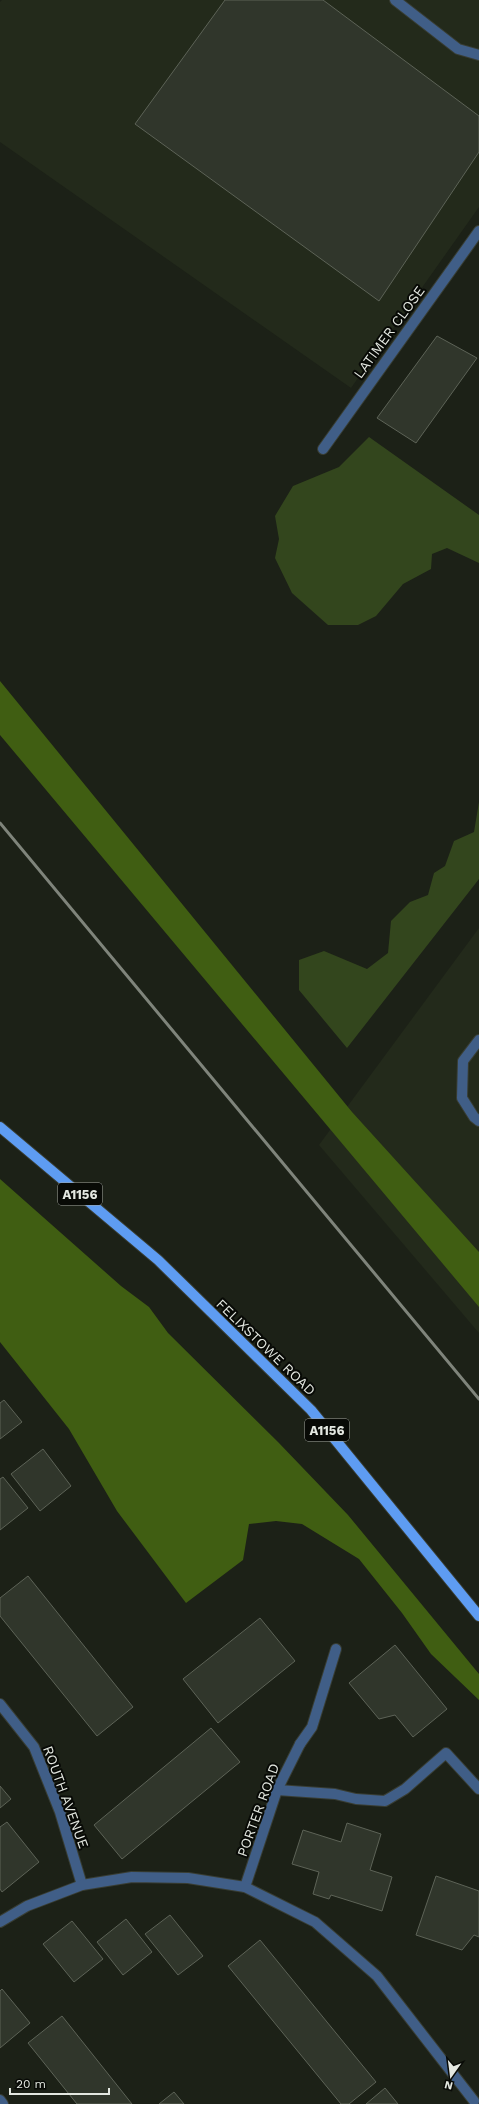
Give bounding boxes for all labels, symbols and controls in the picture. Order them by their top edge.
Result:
street label: LATIMER CLOSE [350,283,428,381]
road number: A1156 [58,1183,102,1205]
street label: FELIXSTOWE ROAD [213,1296,319,1398]
road number: A1156 [305,1419,349,1441]
street label: ROUTH AVENUE [40,1743,92,1851]
street label: PORTER ROAD [234,1761,282,1859]
north arrow [431,2056,471,2096]
scale bar [10,2070,109,2096]
text: 20 m [16,2077,46,2091]
text: N [443,2078,454,2093]

